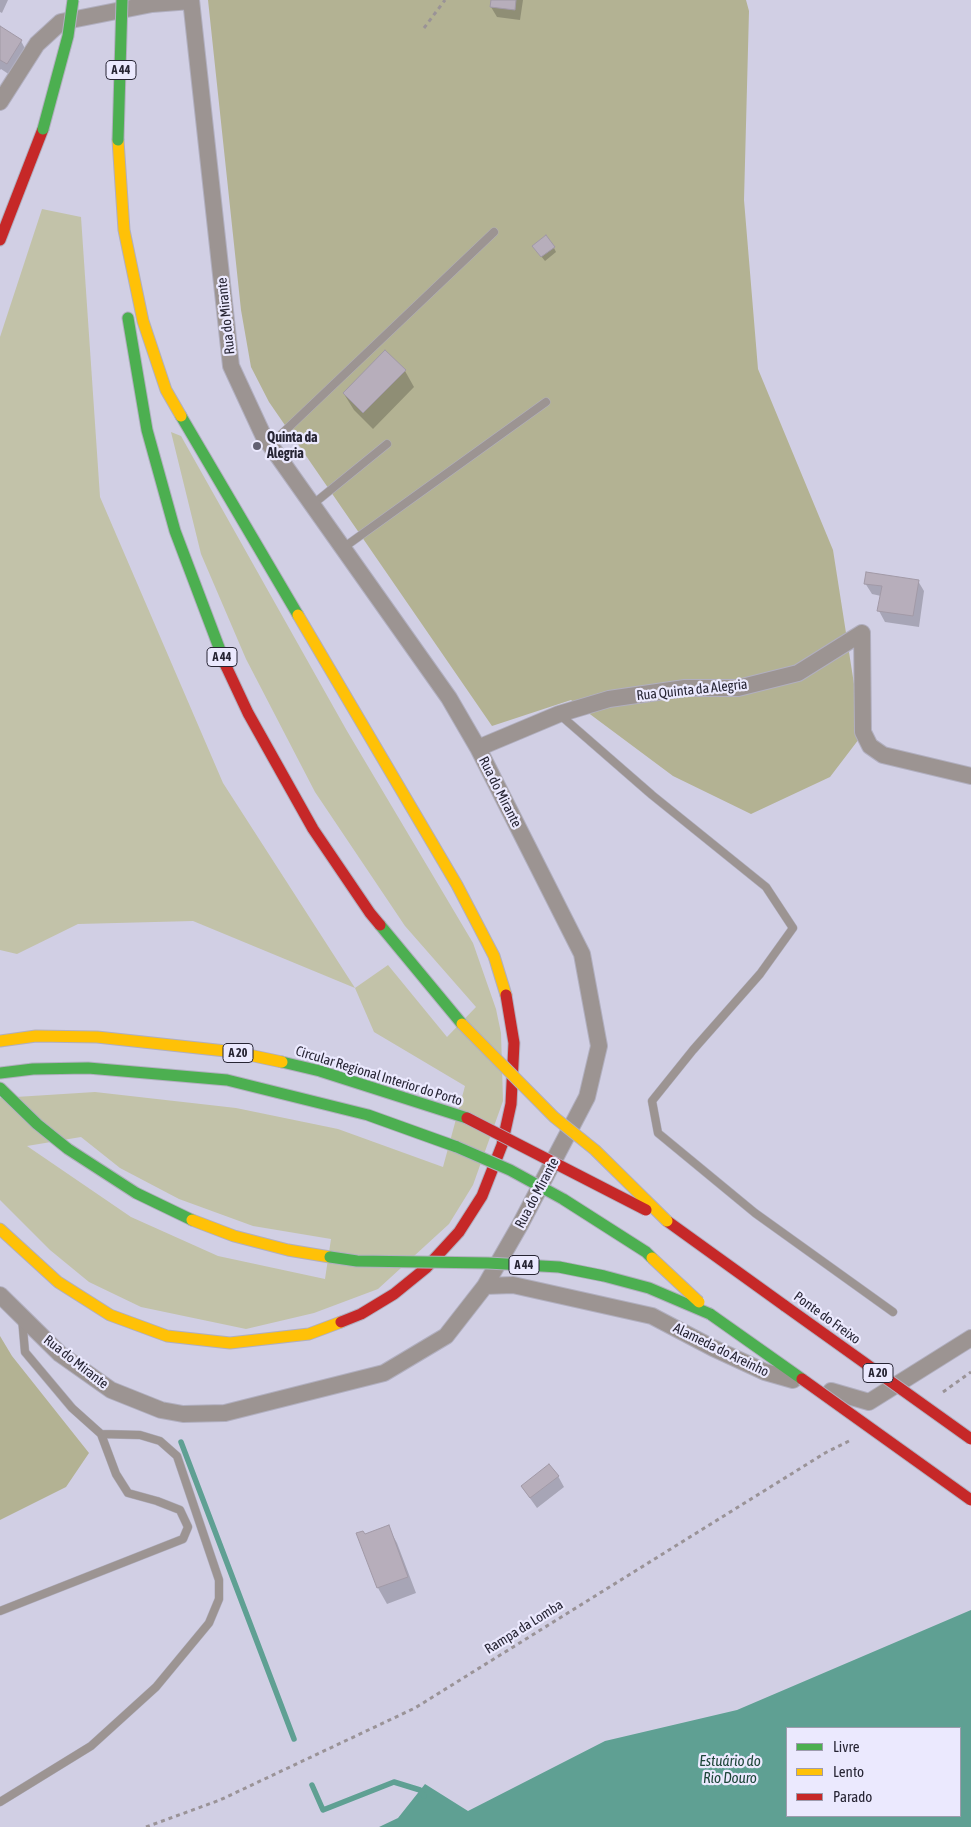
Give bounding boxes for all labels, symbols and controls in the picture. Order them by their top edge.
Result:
road number: A 44 [106,60,136,80]
street label: Rua do Mirante [214,277,238,355]
place label: Quinta da Alegria [267,430,318,462]
marker: Quinta da Alegria [251,440,263,452]
road number: A 44 [207,648,237,666]
street label: Rua Quinta da Alegria [636,676,748,704]
street label: Rua do Mirante [475,754,525,830]
street label: Circular Regional Interior do Porto [294,1043,464,1109]
road number: A 20 [223,1044,253,1062]
street label: Rua do Mirante [511,1155,563,1231]
road number: A 44 [509,1256,539,1274]
street label: Ponte do Freixo [790,1288,864,1348]
street label: Alameda do Areinho [670,1320,772,1380]
street label: Rua do Mirante [40,1332,112,1392]
road number: A 20 [863,1364,893,1382]
street label: Rampa da Lomba [482,1596,566,1658]
legend [786,1727,961,1817]
text: Livre [833,1738,860,1755]
water label: Estuário do Rio Douro [699,1752,761,1787]
text: Lento [833,1763,864,1780]
text: Parado [833,1788,872,1805]

